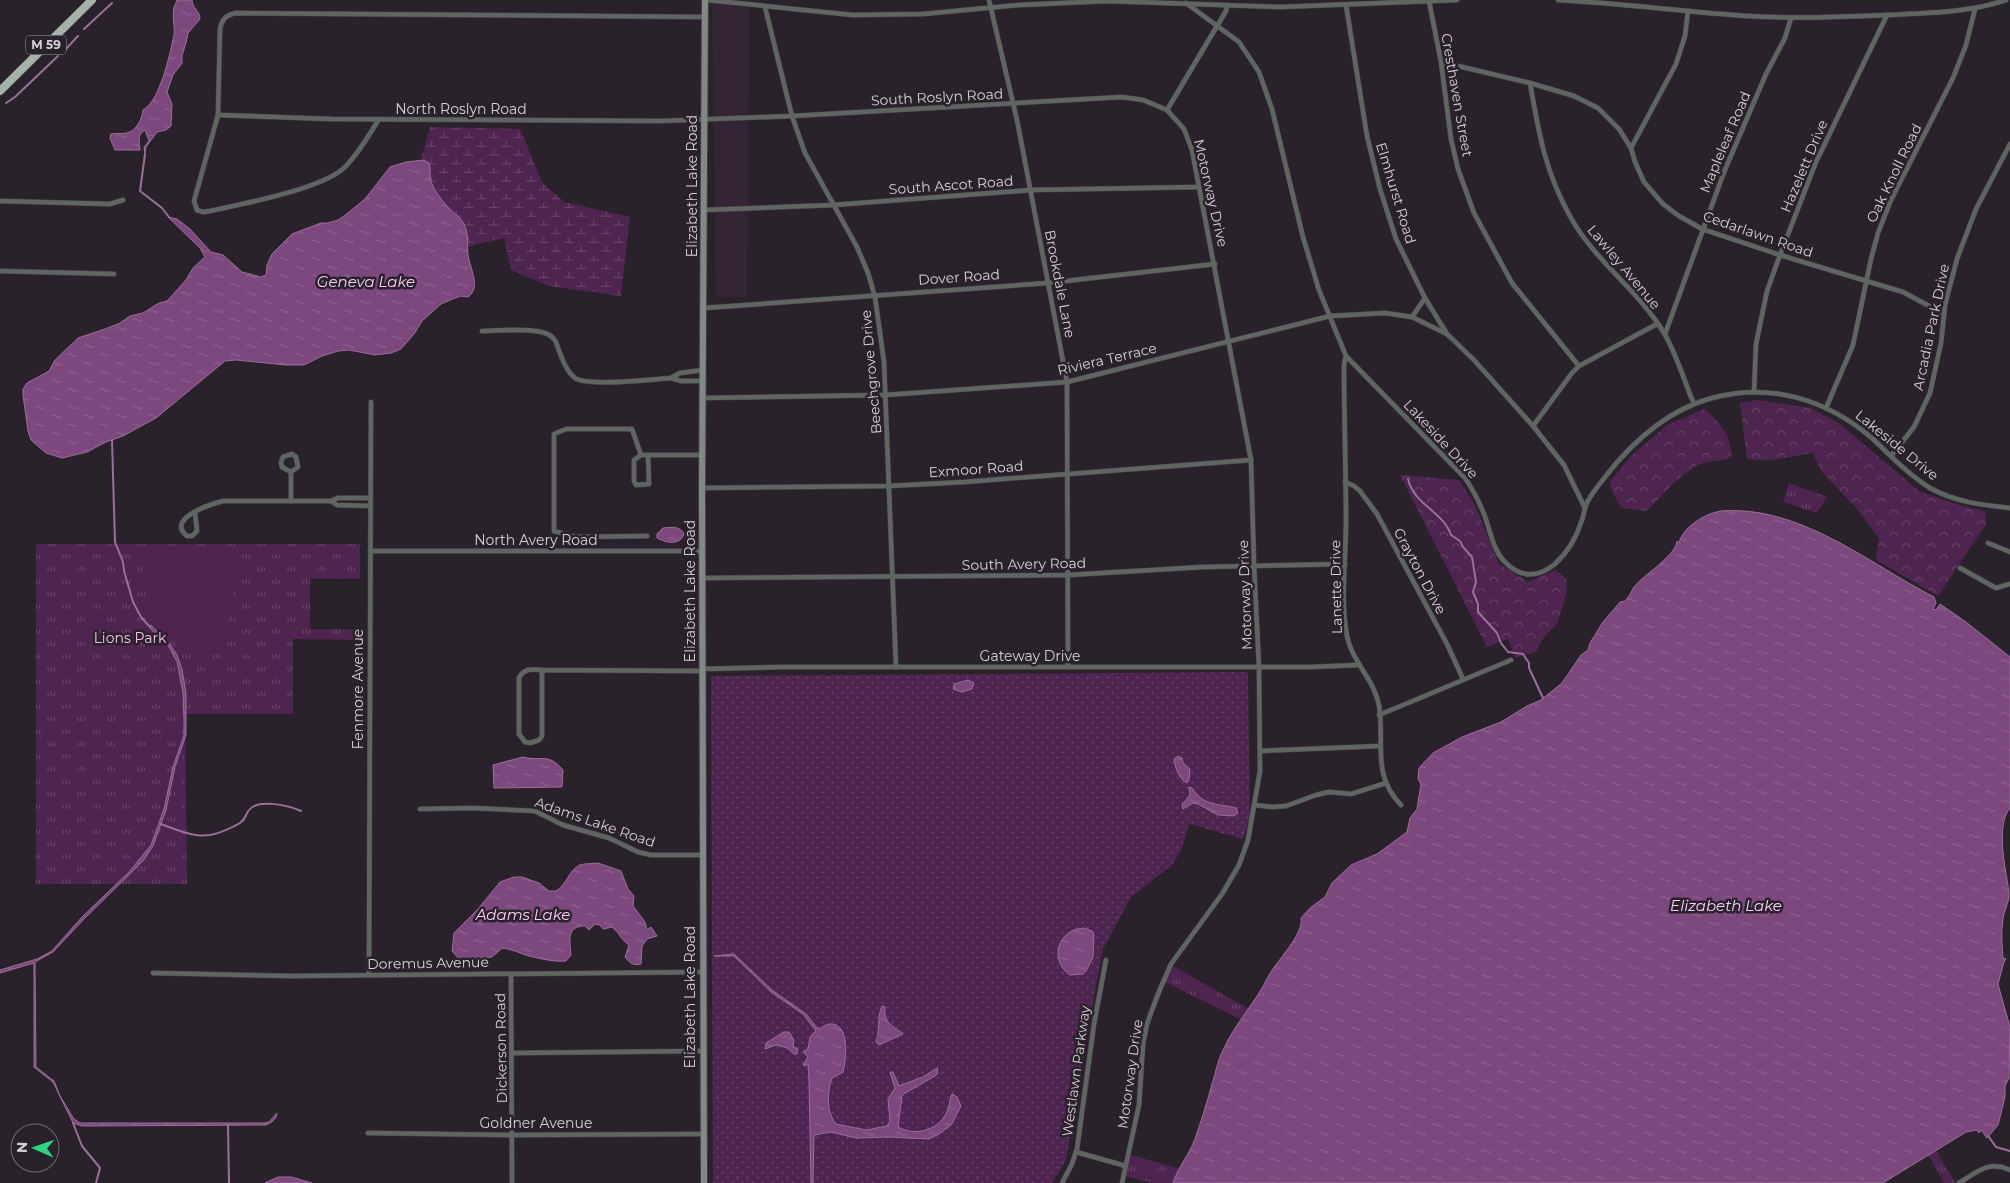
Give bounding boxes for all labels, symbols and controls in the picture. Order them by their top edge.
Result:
street label: Cresthaven Street [1437,32,1477,159]
road number: M 59 [26,36,66,54]
street label: South Roslyn Road [870,85,1004,109]
street label: Mapleleaf Road [1695,88,1755,196]
street label: North Roslyn Road [395,100,527,118]
street label: Elizabeth Lake Road [683,115,701,257]
street label: Hazelett Drive [1776,117,1832,215]
street label: Oak Knoll Road [1862,121,1926,225]
street label: Motorway Drive [1190,137,1232,249]
street label: Elmhurst Road [1372,140,1420,246]
street label: South Ascot Road [888,172,1014,198]
street label: Cedarlawn Road [1701,207,1815,261]
street label: Lawley Avenue [1583,221,1665,313]
street label: Brookdale Lane [1041,228,1079,340]
street label: Arcadia Park Drive [1909,262,1953,392]
street label: Dover Road [918,265,1000,289]
water label: Geneva Lake [317,272,415,291]
street label: Beechgrove Drive [857,309,885,435]
street label: Riviera Terrace [1056,339,1158,379]
street label: Lakeside Drive [1400,396,1482,482]
street label: Lakeside Drive [1852,406,1942,484]
street label: Exmoor Road [928,457,1024,481]
street label: Elizabeth Lake Road [681,520,699,662]
street label: Grayton Drive [1390,525,1450,617]
street label: North Avery Road [474,531,598,549]
street label: Motorway Drive [1234,540,1256,650]
street label: Lanette Drive [1326,540,1346,634]
street label: South Avery Road [962,554,1086,574]
park label: Lions Park [94,629,167,647]
street label: Fenmore Avenue [349,629,367,749]
street label: Gateway Drive [980,647,1080,665]
street label: Adams Lake Road [532,793,658,851]
water label: Elizabeth Lake [1670,896,1782,915]
water label: Adams Lake [475,905,570,924]
street label: Elizabeth Lake Road [681,926,699,1068]
street label: Doremus Avenue [367,953,489,973]
street label: Dickerson Road [491,993,511,1103]
street label: Westlawn Parkway [1058,1004,1094,1138]
street label: Motorway Drive [1113,1018,1147,1130]
street label: Goldner Avenue [480,1114,592,1132]
north arrow [10,1123,60,1173]
text: N [13,1142,31,1154]

